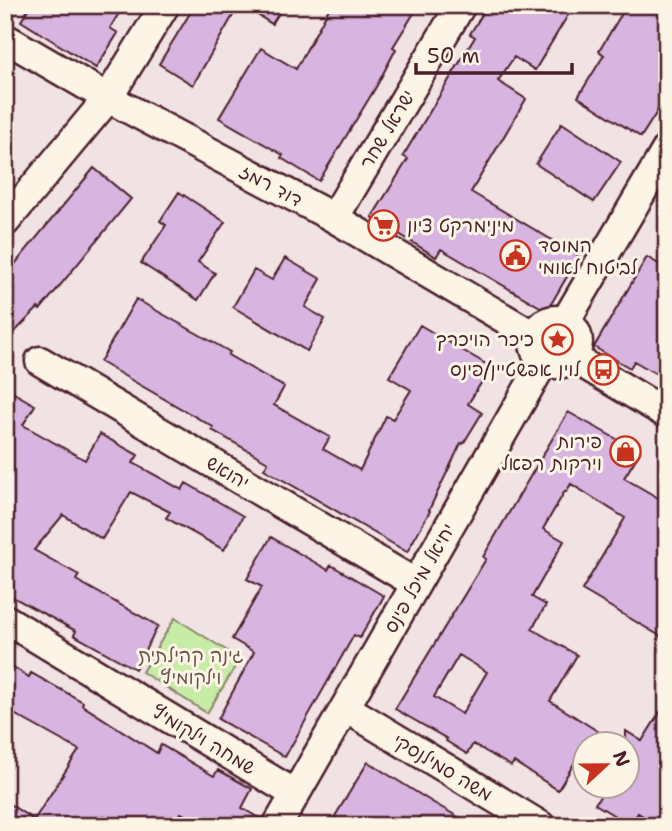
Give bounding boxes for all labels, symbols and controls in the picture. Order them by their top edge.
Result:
scale bar [416,32,572,76]
text: 50 m [427,42,480,70]
street label: ישראל שחר [354,85,421,173]
street label: דוד רמז [235,158,307,212]
supermarket icon: מינימרקט ציון [367,208,401,242]
place label: מינימרקט ציון [407,213,514,238]
place label: המוסד לביטוח לאומי [538,233,638,280]
public building icon: המוסד לביטוח לאומי [498,239,532,273]
place icon: כיכר הויכרך [540,322,574,356]
place label: כיכר הויכרך [436,327,534,352]
bus stop icon: לוין אפשטיין/פינס [586,352,620,386]
place label: לוין אפשטיין/פינס [450,357,581,382]
place label: פירות וירקות רפאל [501,429,602,476]
shop icon: פירות וירקות רפאל [608,435,642,469]
street label: יהואש [202,450,254,495]
street label: יחיאל מיכל פינס [378,519,461,638]
park label: גינה קהילתית וילקומיץ [138,643,244,690]
street label: שמחה וילקומיץ [147,699,260,780]
street label: משה סמילנסקי [388,728,497,807]
north arrow [570,730,640,800]
text: N [607,747,636,770]

